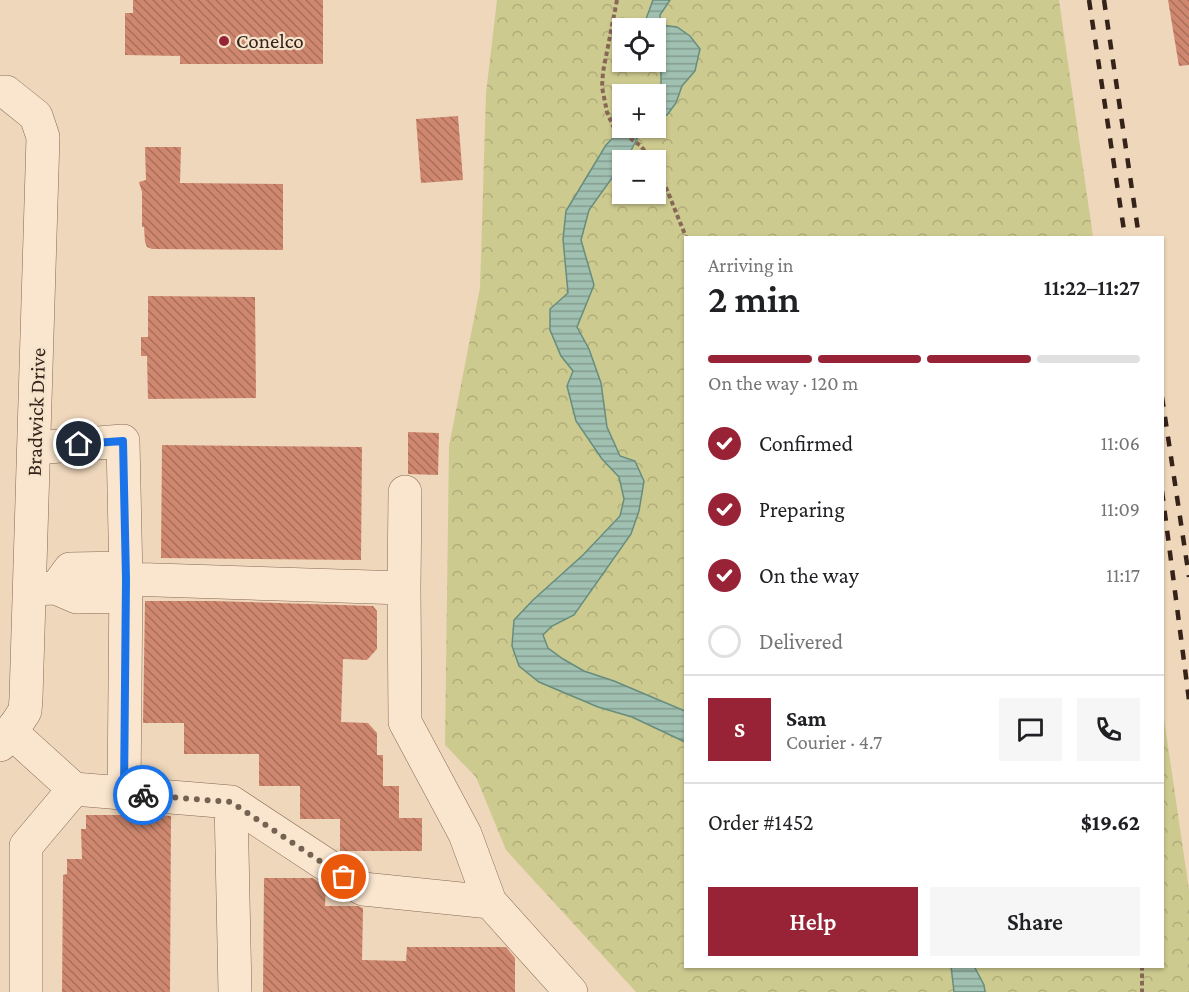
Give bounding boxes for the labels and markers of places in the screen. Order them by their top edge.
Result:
place label: Conelco [236,29,304,53]
marker: Conelco [217,34,231,48]
pin [53,418,104,469]
pin [318,851,369,902]

